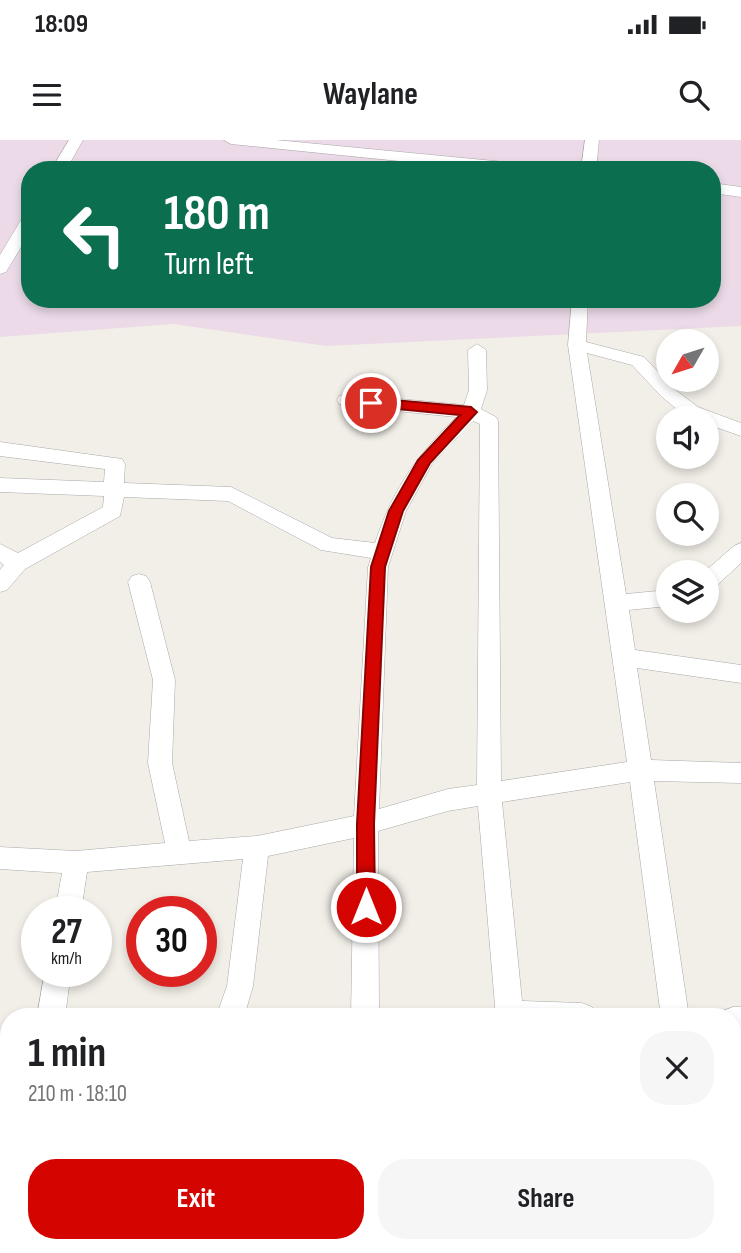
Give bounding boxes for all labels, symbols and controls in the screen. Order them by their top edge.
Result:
text: 18:09 [35,9,88,40]
text: Waylane [323,75,418,114]
icon: menu [28,76,66,114]
icon: search [675,76,713,114]
text: 180 m [164,185,270,244]
icon: left [49,189,140,280]
text: Turn left [164,245,254,284]
north arrow [656,329,719,392]
map controls [656,329,719,623]
pin [341,373,401,433]
icon: arrive [352,384,390,422]
button: sound [656,406,719,469]
button: search [656,483,719,546]
button: layers [656,560,719,623]
position arrow [329,870,403,944]
speed limit sign: 30 [126,896,217,987]
text: 27 [51,911,82,954]
text: km/h [51,948,82,969]
text: 1 min [28,1028,106,1079]
button: close [640,1031,714,1105]
text: 210 m · 18:10 [28,1080,127,1108]
button: Exit [28,1159,364,1239]
button: Share [378,1159,714,1239]

